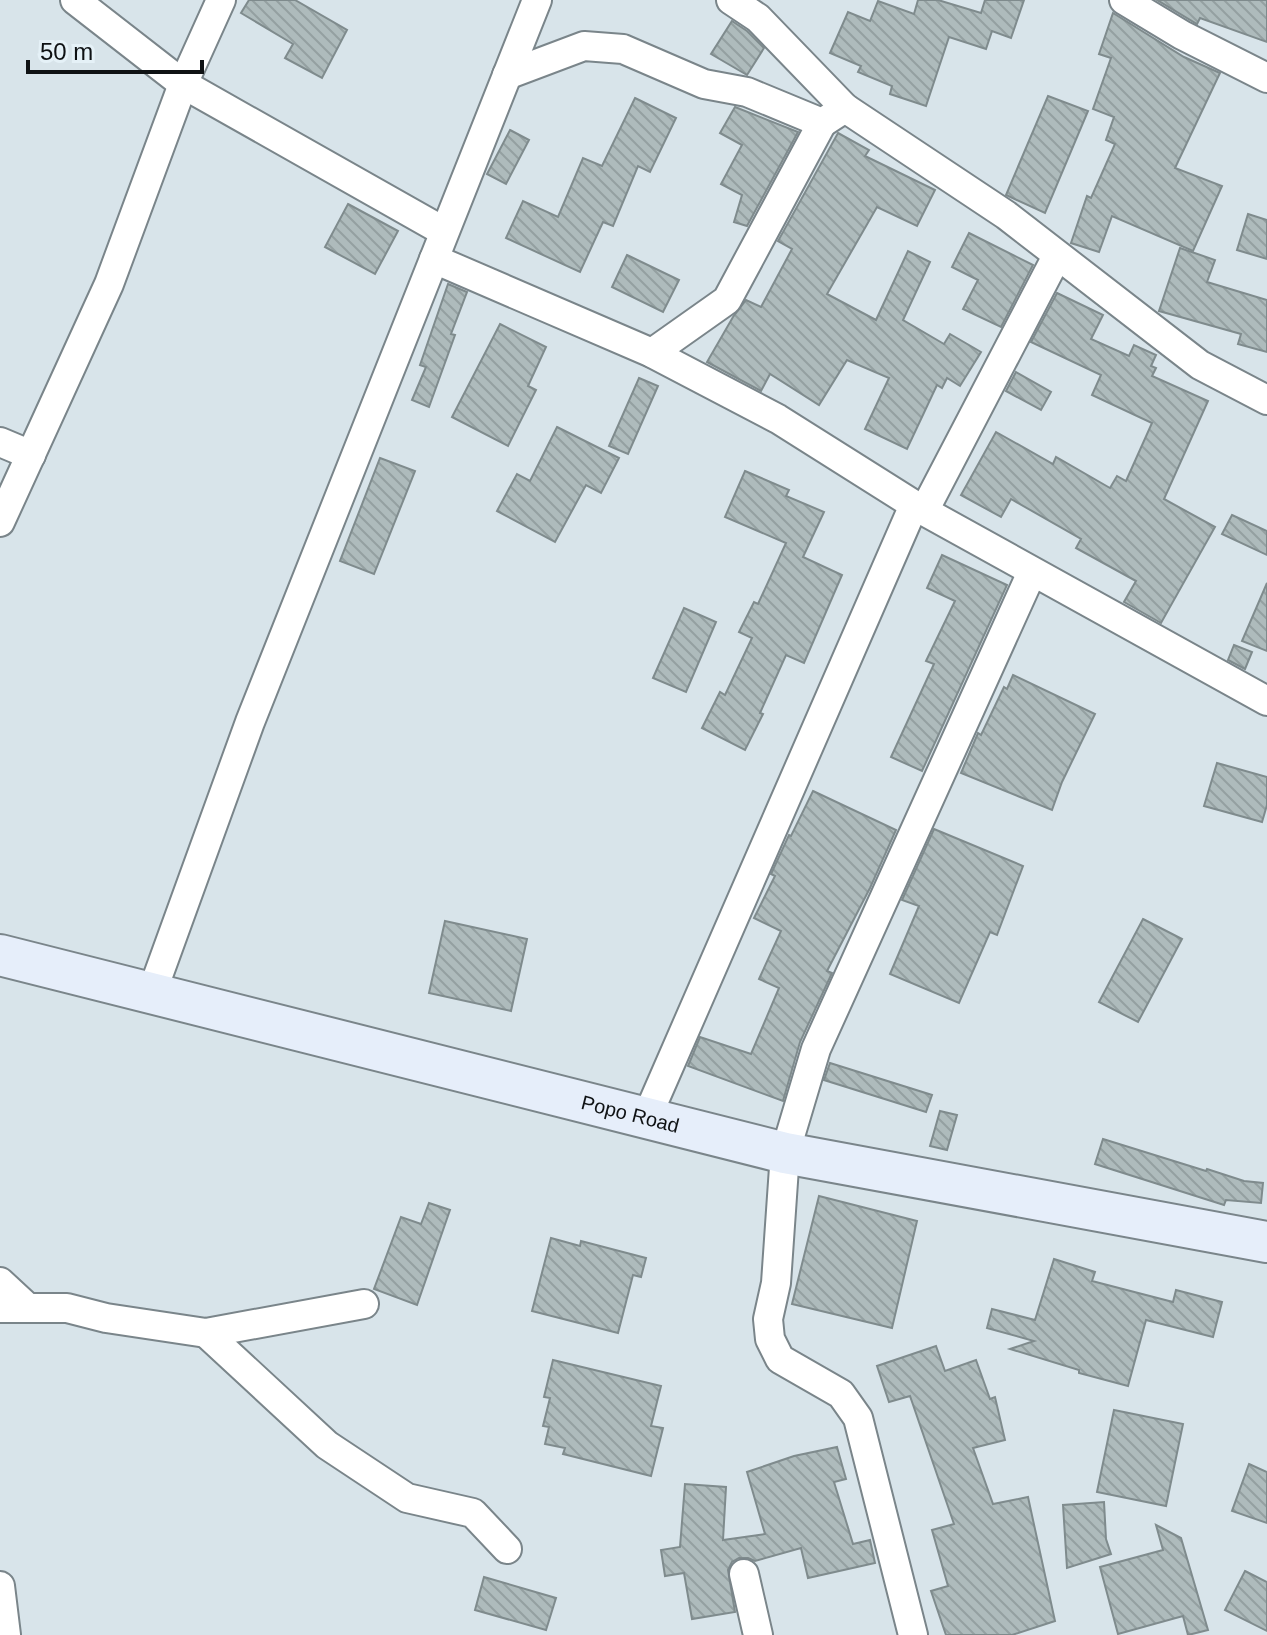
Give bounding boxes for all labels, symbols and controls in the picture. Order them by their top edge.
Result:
scale bar [28,24,202,74]
text: 50 m [40,38,93,65]
street label: Popo Road [579,1091,681,1137]

